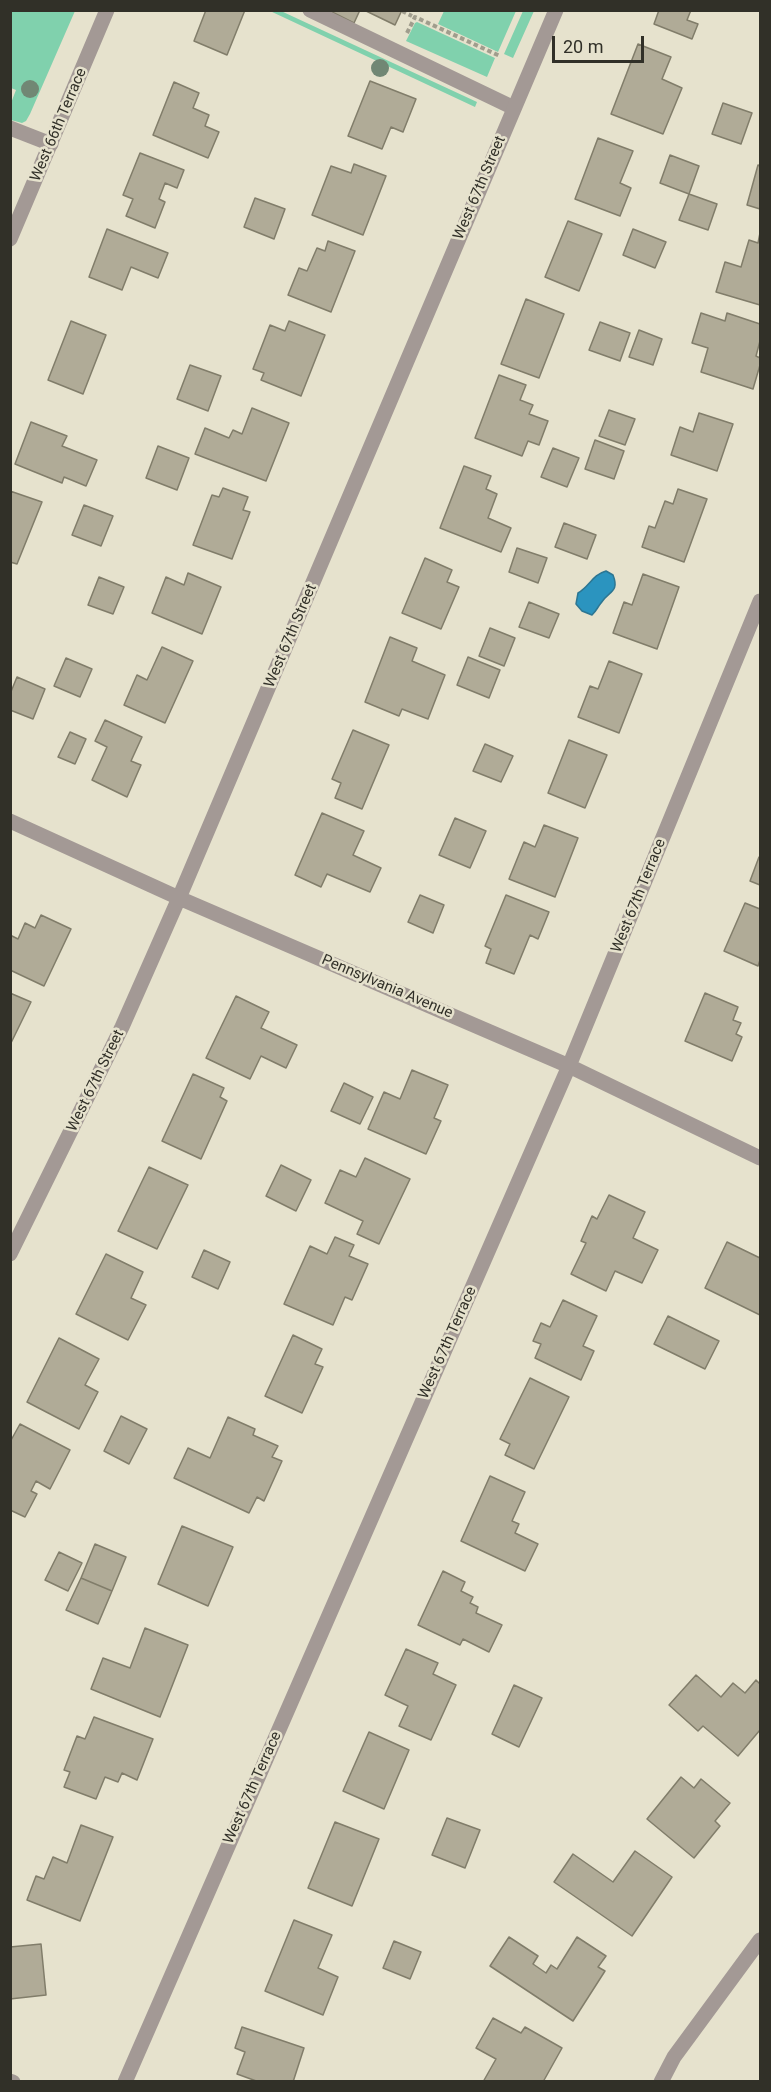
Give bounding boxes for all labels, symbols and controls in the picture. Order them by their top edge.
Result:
scale bar [555,24,646,62]
text: 20 m [563,36,603,57]
street label: West 66th Terrace [27,66,91,184]
street label: West 67th Street [450,134,510,242]
street label: West 67th Street [261,582,321,690]
street label: West 67th Terrace [608,836,670,956]
street label: Pennsylvania Avenue [319,951,455,1023]
street label: West 67th Street [64,1027,128,1135]
street label: West 67th Terrace [415,1284,481,1402]
street label: West 67th Terrace [220,1729,286,1847]

